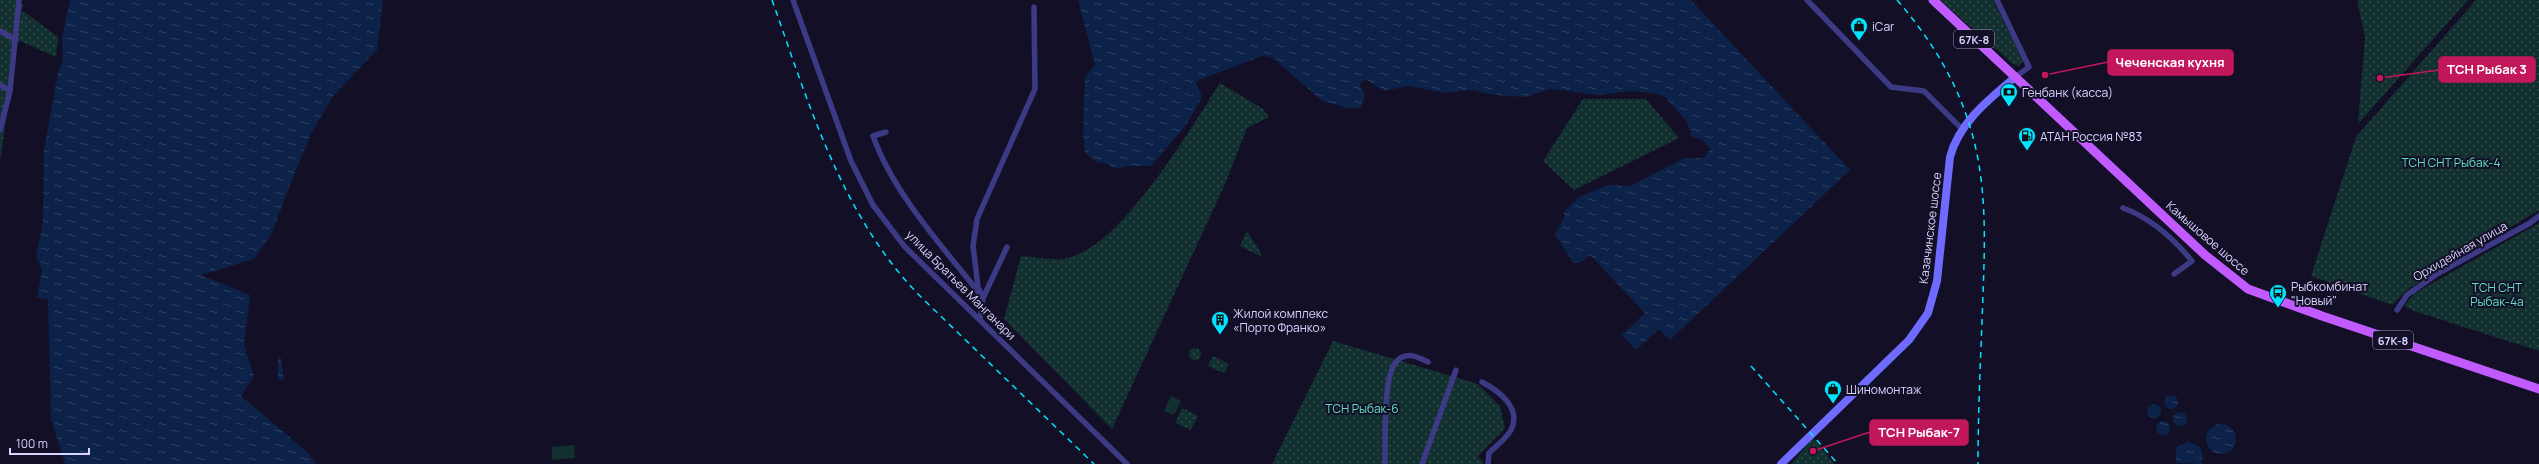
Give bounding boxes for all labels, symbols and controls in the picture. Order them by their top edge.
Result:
shop icon: iCar [1849,16,1869,41]
place label: iCar [1872,18,1895,35]
road number: 67К-8 [1954,30,1994,48]
callout: Чеченская кухня [2108,50,2233,75]
text: Чеченская кухня [2115,53,2225,71]
callout: ТСН Рыбак 3 [2439,57,2535,82]
text: ТСН Рыбак 3 [2447,60,2527,78]
bank icon: Генбанк (касса) [1999,82,2019,107]
place label: Генбанк (касса) [2022,84,2113,101]
fuel station icon: АТАН Россия №83 [2017,126,2037,151]
place label: АТАН Россия №83 [2040,128,2142,145]
park label: ТСН СНТ Рыбак-4 [2401,154,2501,171]
street label: Казачинское шоссе [1915,171,1945,285]
street label: Камышовое шоссе [2163,197,2253,279]
street label: Орхидейная улица [2410,217,2510,285]
street label: улица Братьев Манганари [902,226,1020,344]
place label: Рыбкомбинат "Новый" [2291,278,2368,309]
park label: ТСН СНТ Рыбак-4а [2470,279,2524,310]
bus stop icon: Рыбкомбинат "Новый" [2268,283,2288,308]
place label: Жилой комплекс «Порто Франко» [1233,305,1329,336]
building icon: Жилой комплекс «Порто Франко» [1210,310,1230,335]
road number: 67К-8 [2373,331,2413,349]
shop icon: Шиномонтаж [1823,379,1843,404]
place label: Шиномонтаж [1846,381,1922,398]
park label: ТСН Рыбак-6 [1325,400,1399,417]
callout: ТСН Рыбак-7 [1870,420,1968,445]
text: ТСН Рыбак-7 [1878,423,1960,441]
scale bar [10,430,89,456]
text: 100 m [16,435,48,452]

